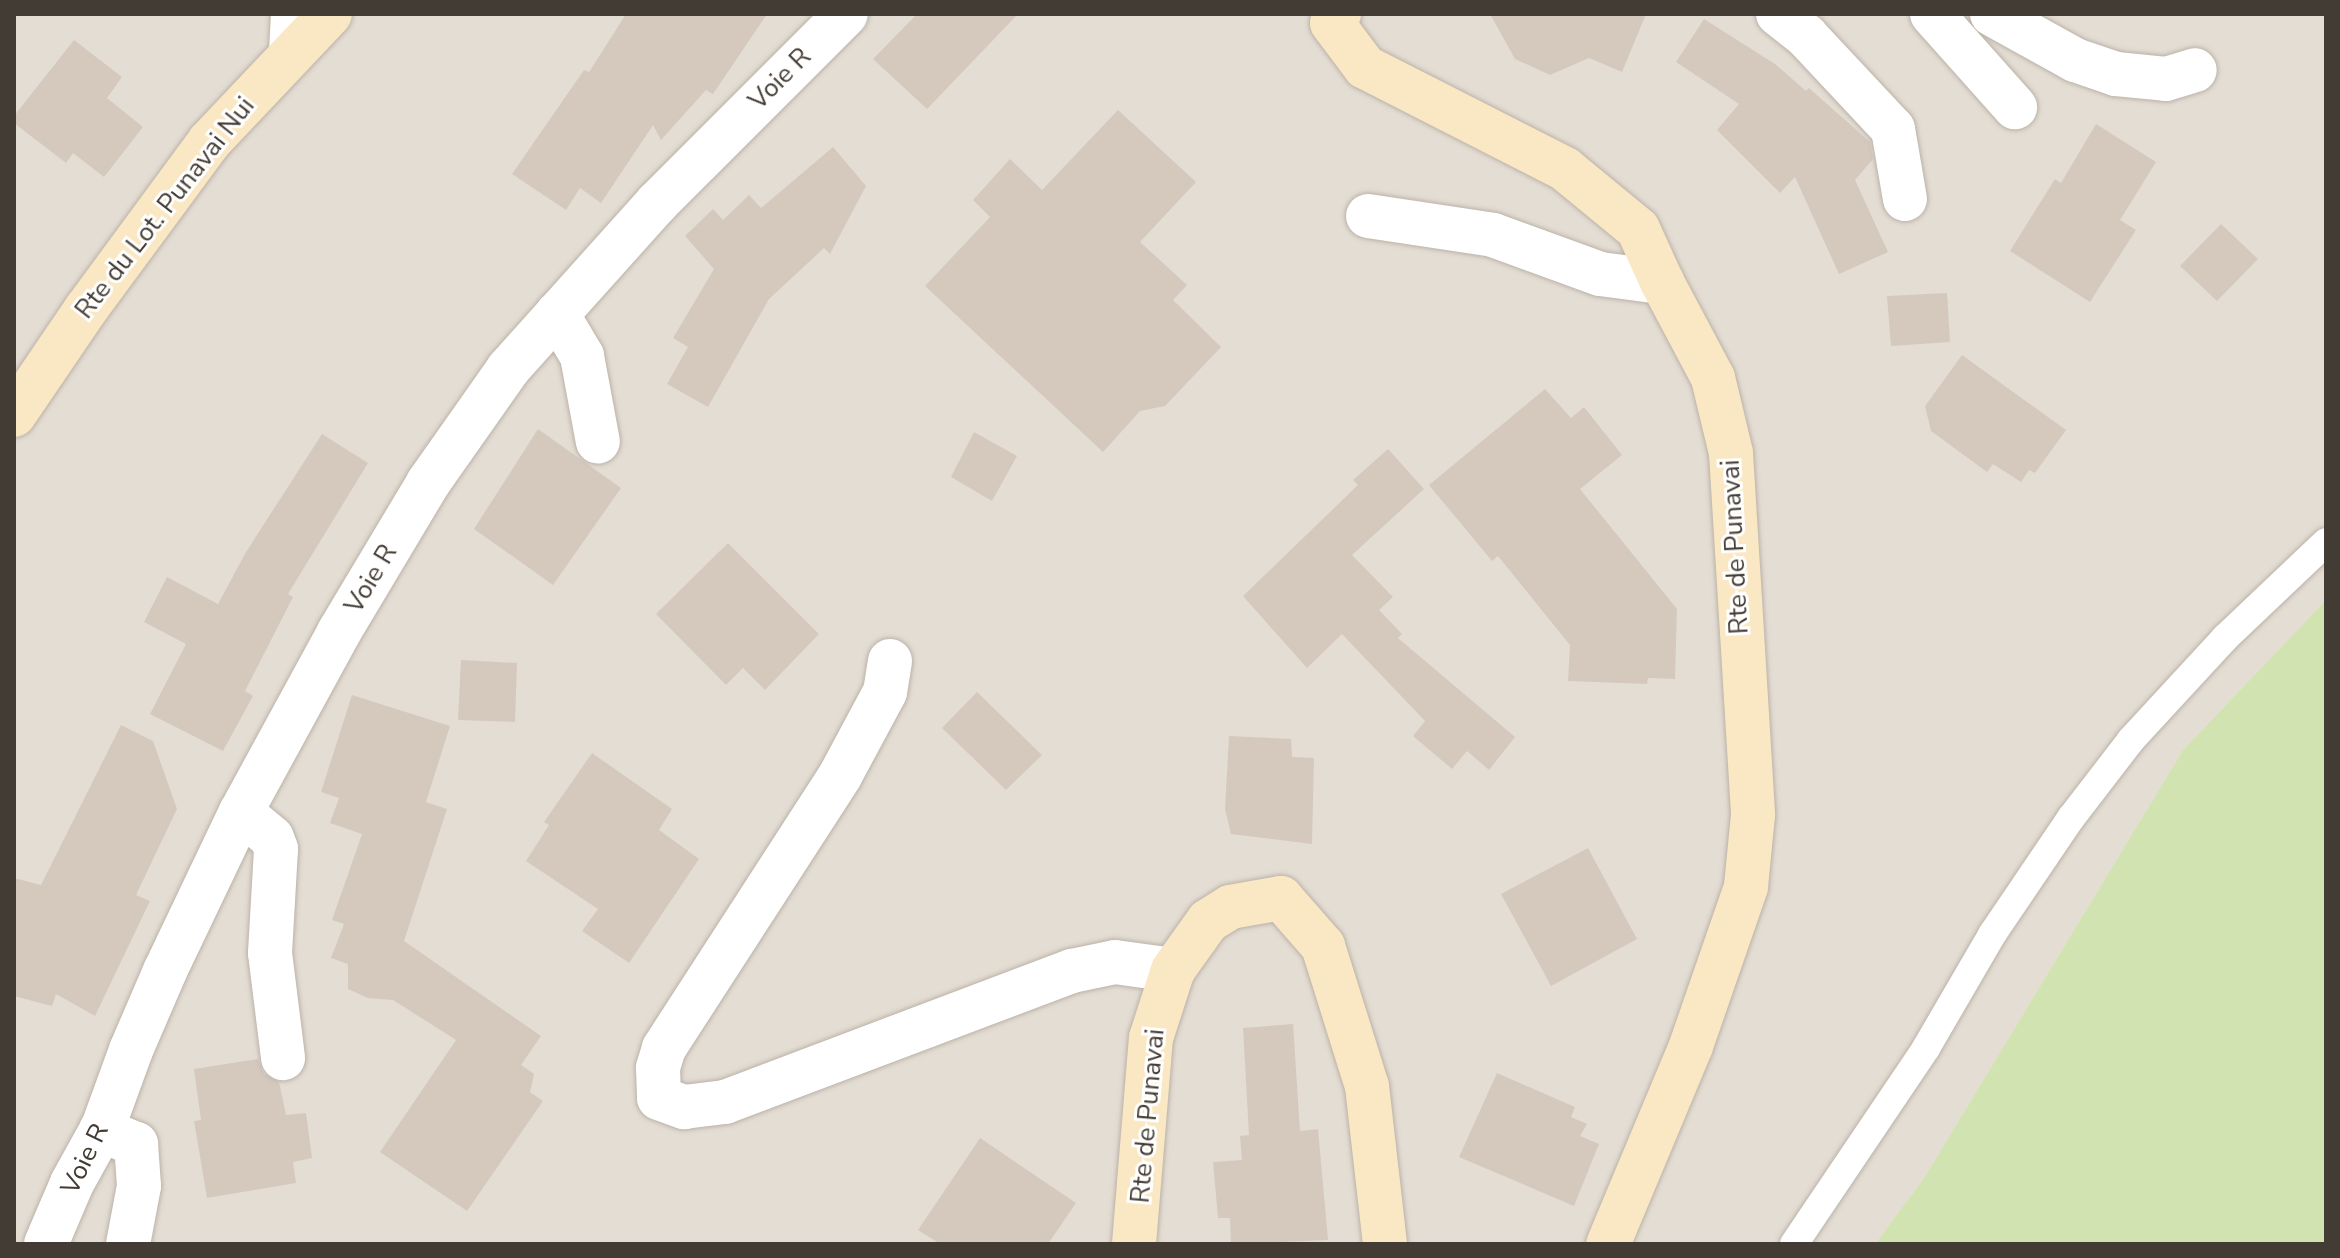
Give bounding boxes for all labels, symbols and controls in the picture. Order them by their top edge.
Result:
street label: Voie R [743,42,817,116]
street label: Rte du Lot. Punavai Nui [69,91,261,325]
street label: Rte de Punavai [1715,459,1755,635]
street label: Voie R [338,539,404,619]
street label: Rte de Punavai [1125,1028,1171,1204]
street label: Voie R [55,1119,115,1199]

